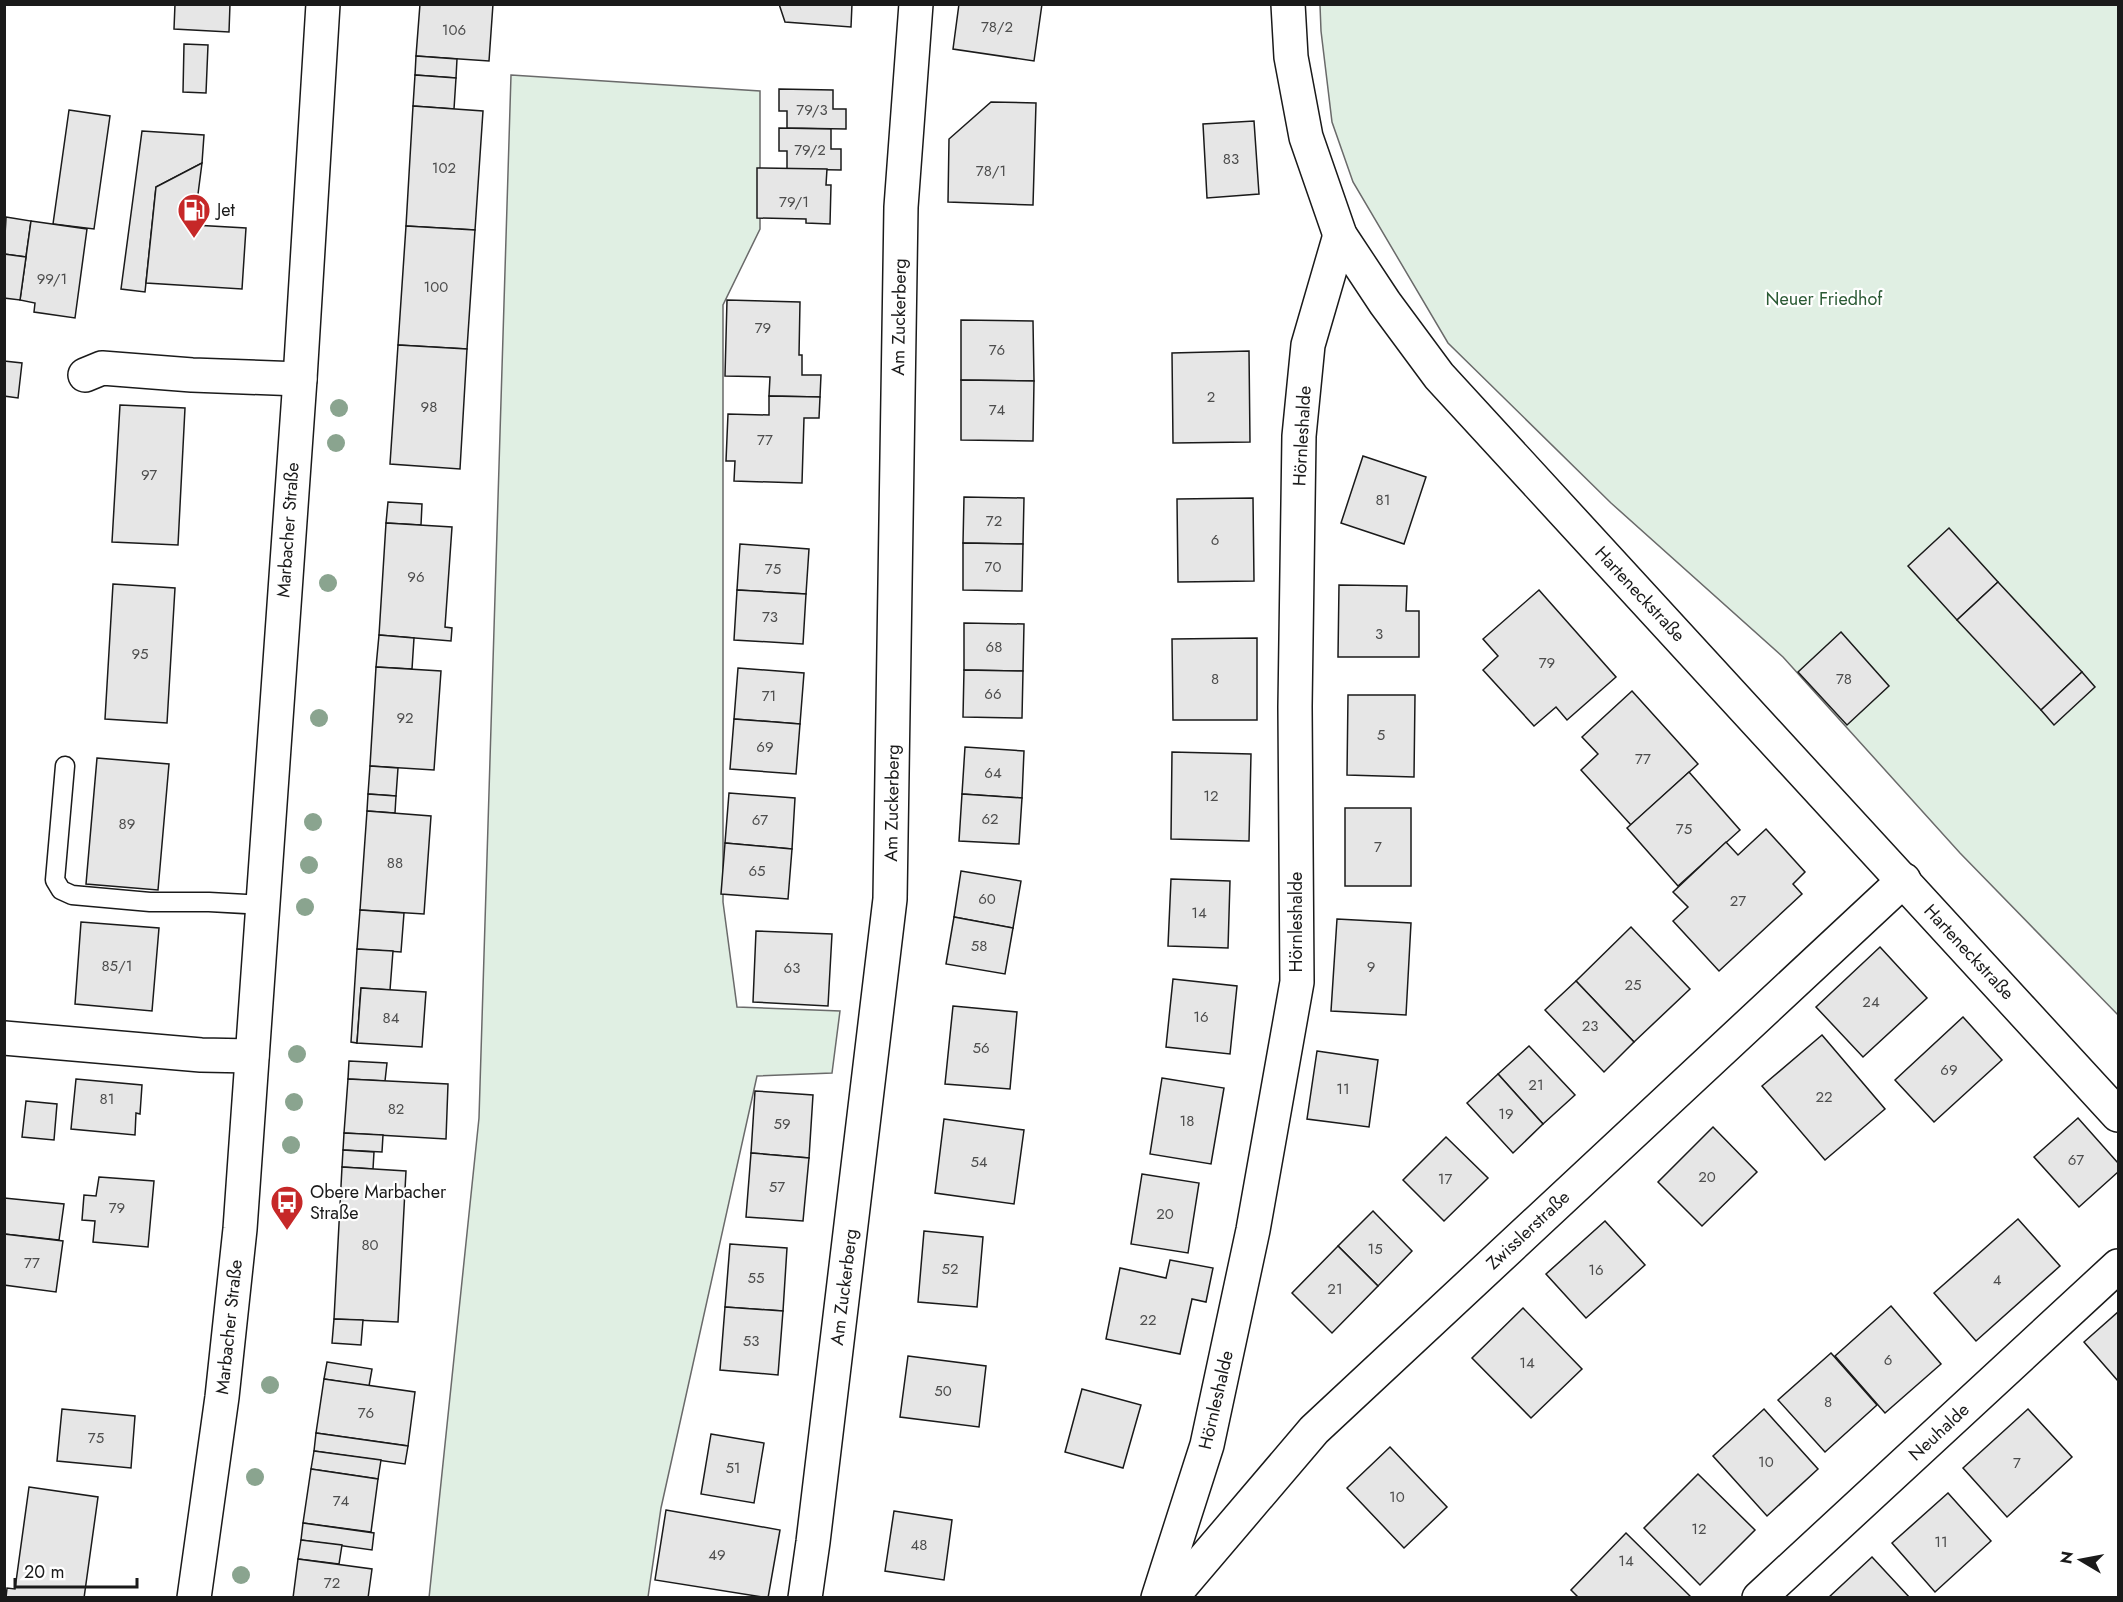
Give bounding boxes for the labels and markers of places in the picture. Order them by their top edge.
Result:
fuel station icon: Jet [176,192,212,239]
place label: Jet [215,197,236,223]
place label: Obere Marbacher Straße [310,1179,447,1226]
bus stop icon: Obere Marbacher Straße [269,1184,305,1231]

